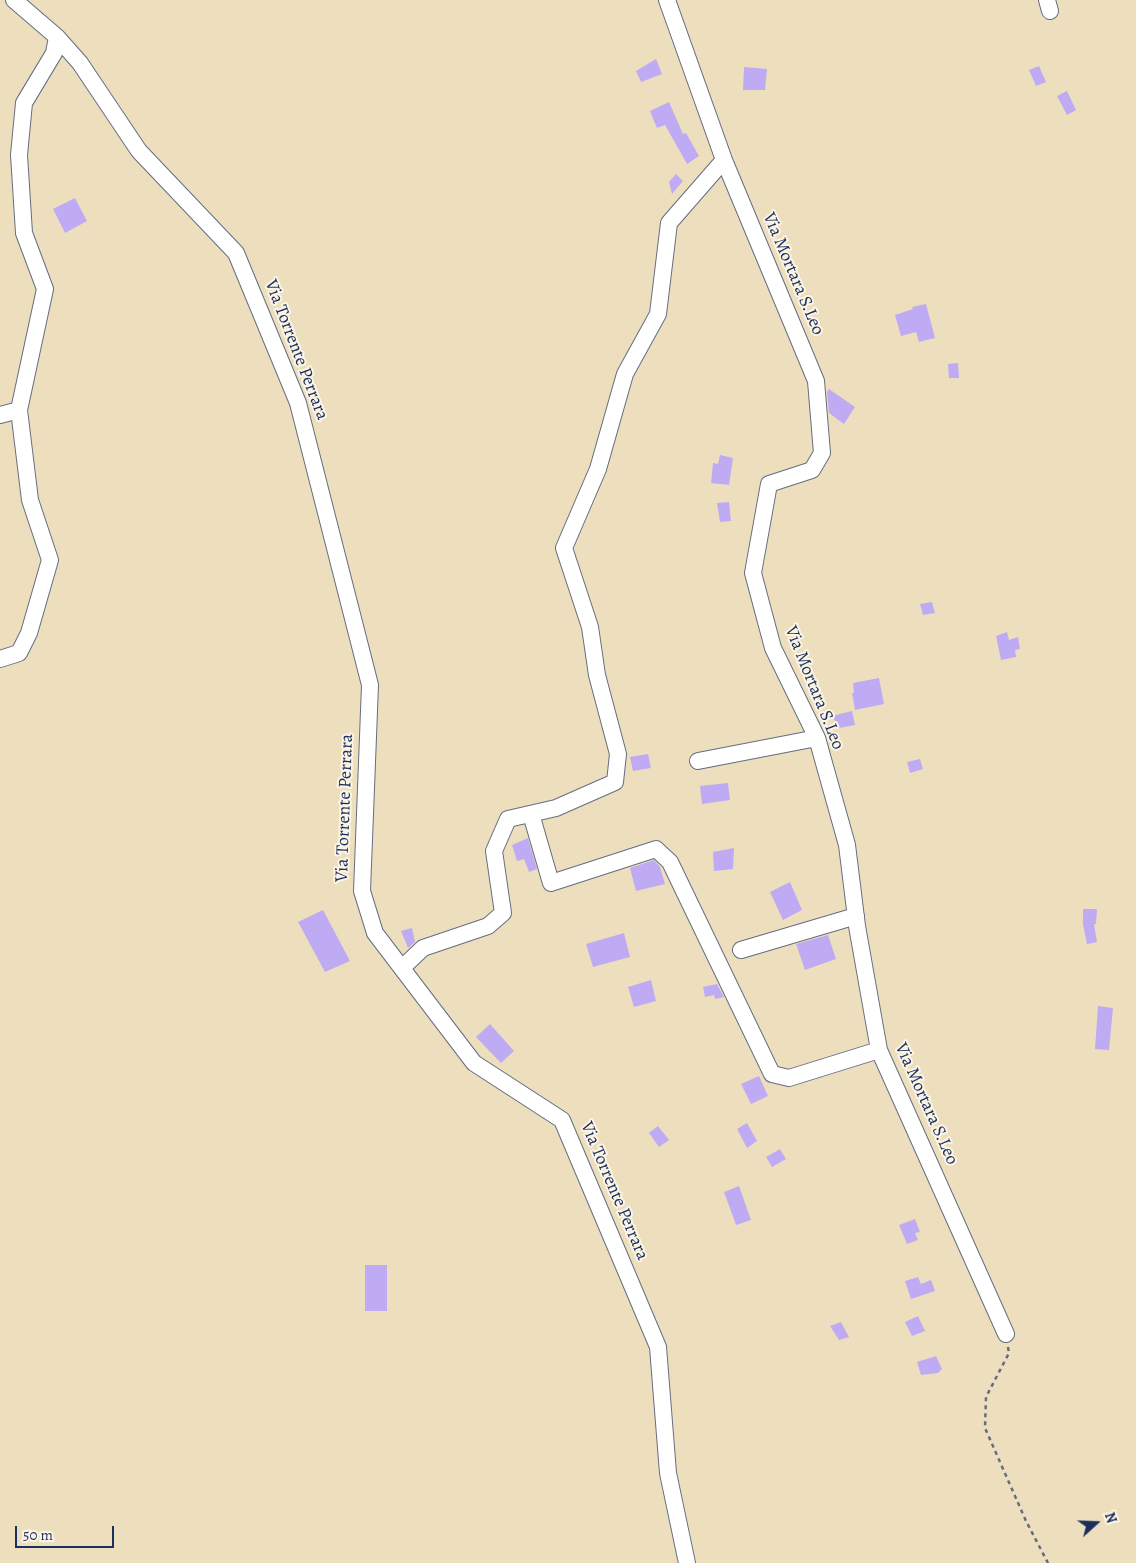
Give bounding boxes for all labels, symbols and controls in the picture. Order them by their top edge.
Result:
street label: Via Mortara S.Leo [757,209,829,339]
street label: Via Torrente Perrara [259,277,333,423]
street label: Via Mortara S.Leo [779,623,849,753]
street label: Via Torrente Perrara [332,733,358,883]
street label: Via Mortara S.Leo [889,1040,963,1168]
street label: Via Torrente Perrara [575,1118,653,1264]
north arrow [1071,1498,1121,1548]
text: N [1100,1510,1121,1526]
scale bar [18,1516,116,1548]
text: 50 m [23,1525,53,1545]

